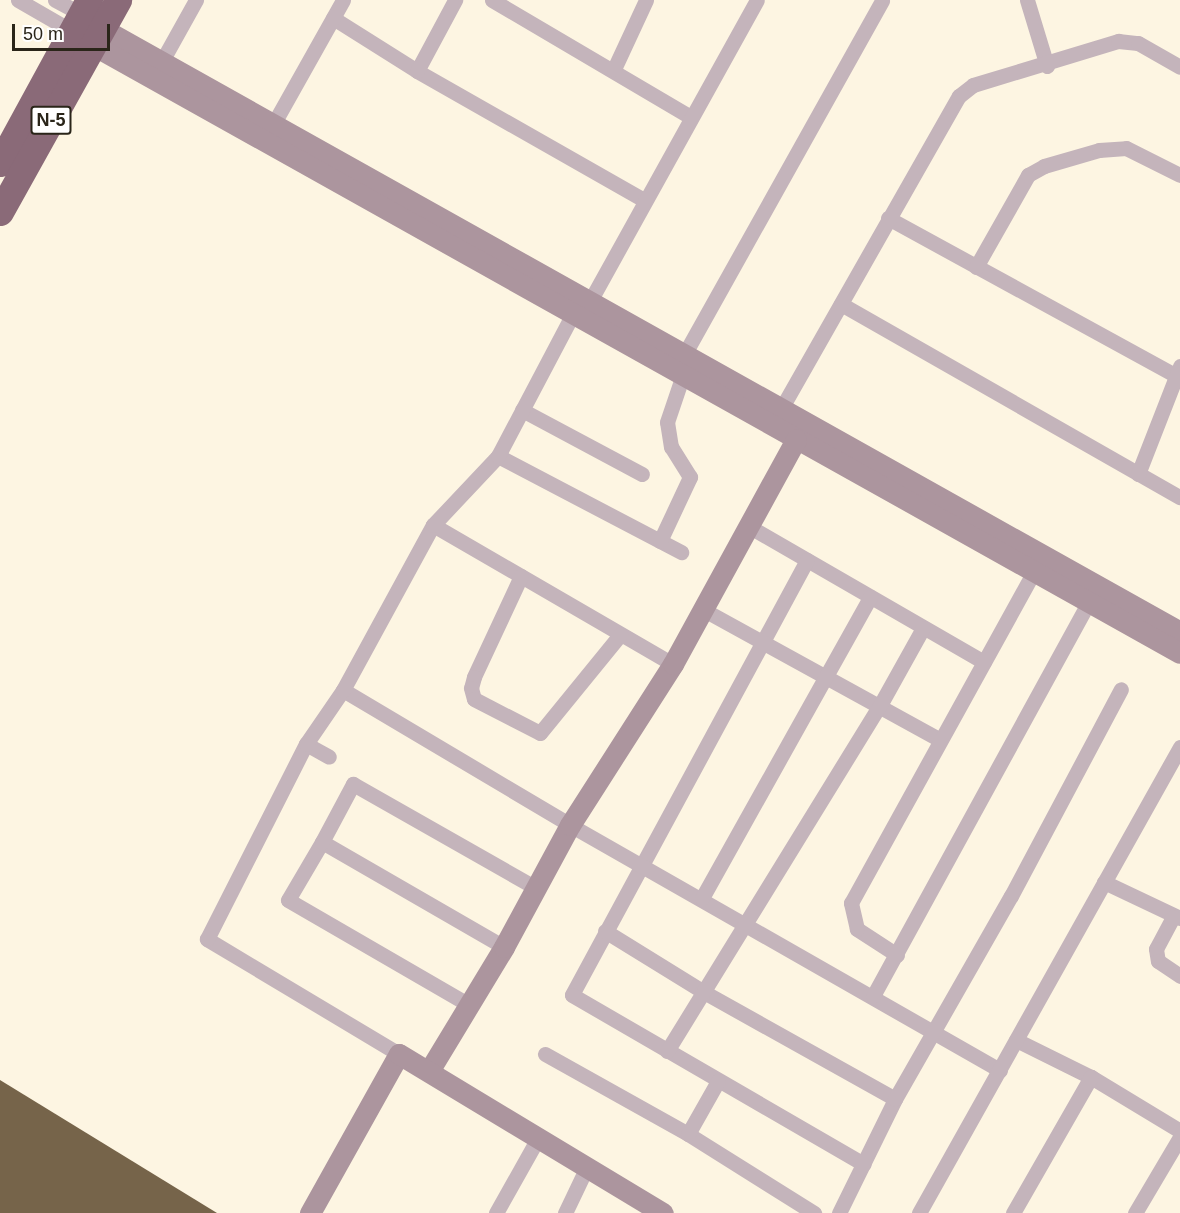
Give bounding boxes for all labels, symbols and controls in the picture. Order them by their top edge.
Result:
scale bar [15,12,112,50]
text: 50 m [23,24,63,44]
road number: N-5 [30,105,72,135]

